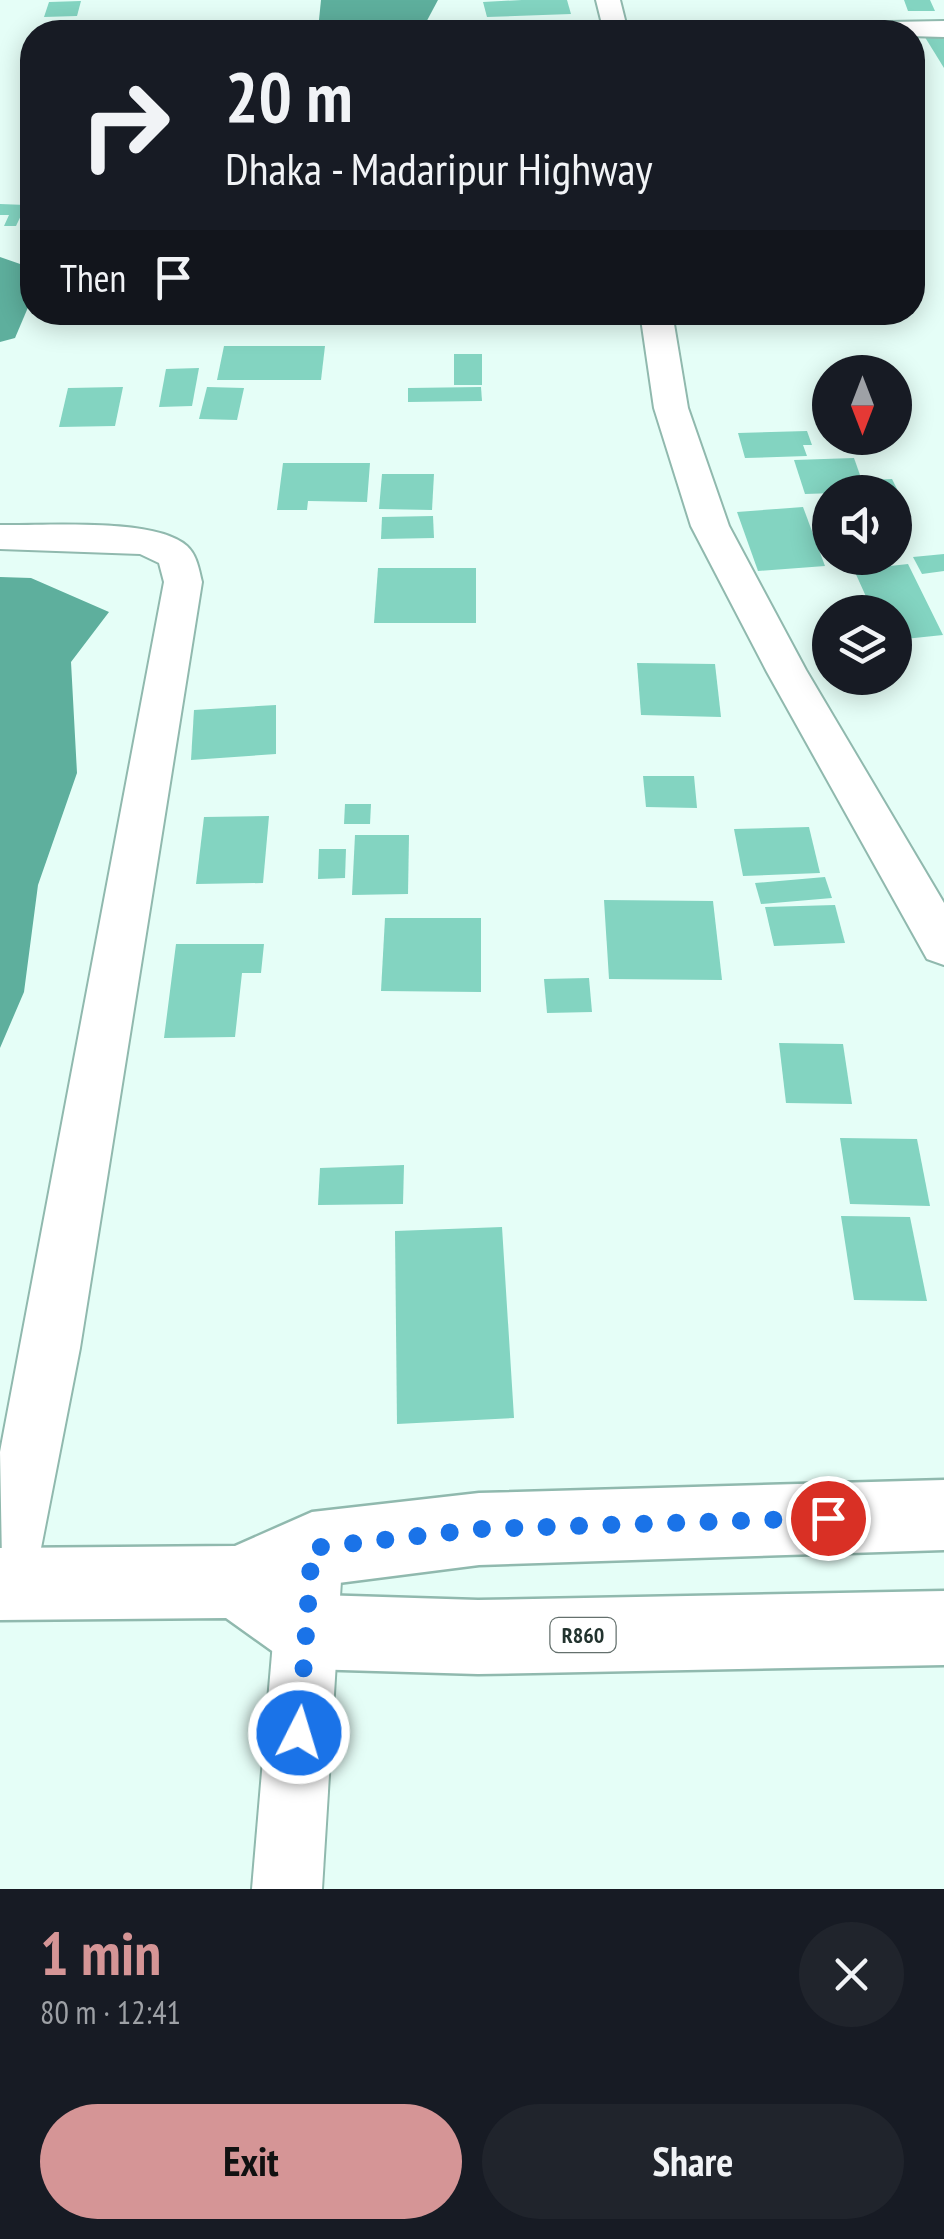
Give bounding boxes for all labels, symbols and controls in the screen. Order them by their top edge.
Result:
text: 20 m [225,51,353,141]
icon: right [60,60,190,190]
text: Dhaka - Madaripur Highway [225,139,652,197]
icon: arrive [146,250,201,305]
text: Then [60,253,126,302]
north arrow [812,355,912,455]
map controls [812,355,912,695]
button: sound [812,475,912,575]
button: layers [812,595,912,695]
pin [786,1476,871,1561]
icon: arrive [801,1491,856,1546]
road number: R860 [550,1618,616,1652]
position arrow [247,1681,351,1785]
text: 1 min [40,1914,161,1992]
button: close [799,1922,904,2027]
text: 80 m · 12:41 [40,1991,181,2033]
button: Exit [40,2104,462,2219]
button: Share [482,2104,904,2219]

